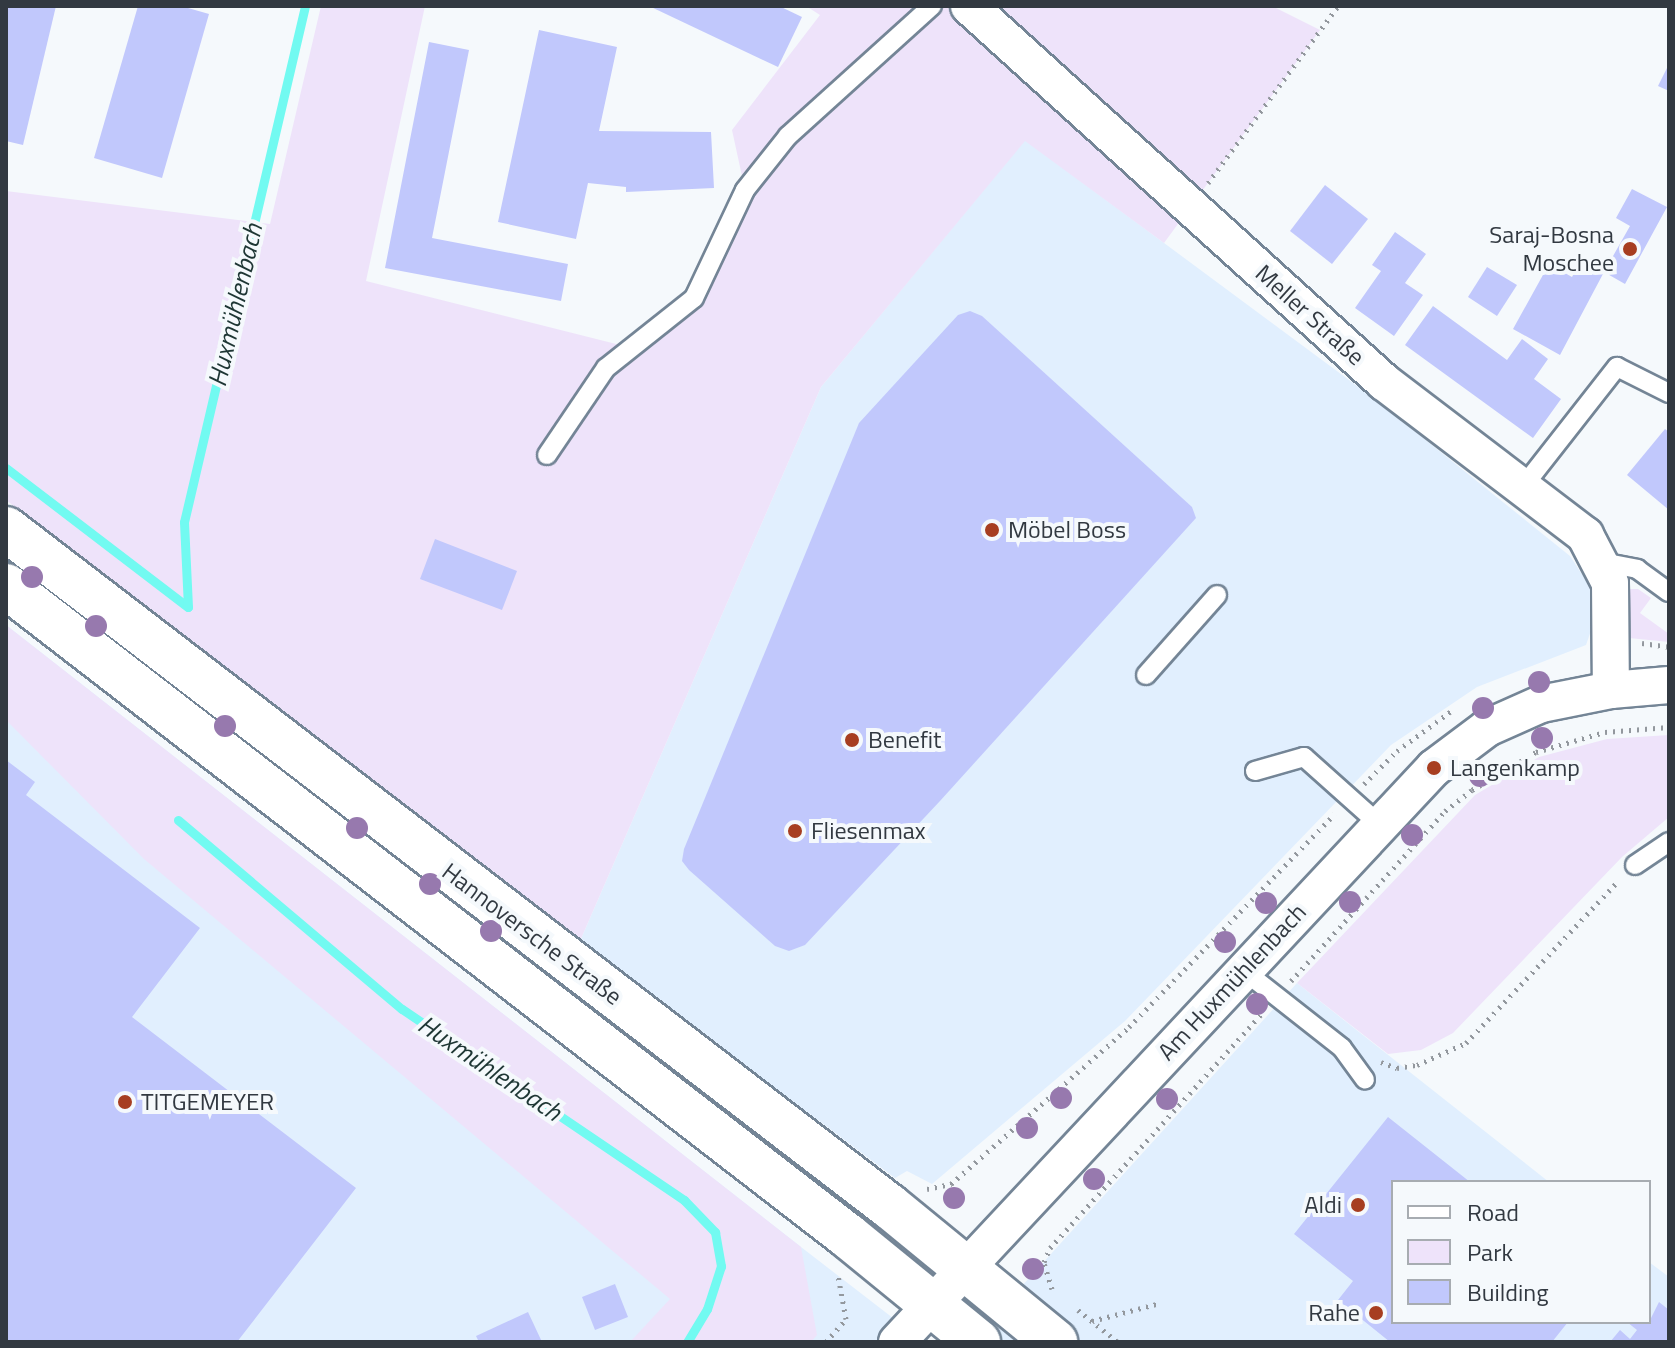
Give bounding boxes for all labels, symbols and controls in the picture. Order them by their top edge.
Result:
water label: Huxmühlenbach [201,221,269,389]
place label: Saraj-Bosna Moschee [1489,221,1614,277]
marker: Saraj-Bosna Moschee [1621,240,1639,258]
street label: Meller Straße [1250,259,1370,371]
place label: Möbel Boss [1008,516,1126,544]
marker: Möbel Boss [983,521,1001,539]
place label: Benefit [868,726,942,754]
marker: Benefit [843,731,861,749]
place label: Langenkamp [1450,754,1580,782]
marker: Langenkamp [1425,759,1443,777]
place label: Fliesenmax [811,817,926,845]
marker: Fliesenmax [786,822,804,840]
street label: Hannoversche Straße [436,857,628,1011]
street label: Am Huxmühlenbach [1152,898,1312,1066]
water label: Huxmühlenbach [412,1009,568,1127]
place label: TITGEMEYER [141,1088,274,1116]
marker: TITGEMEYER [116,1093,134,1111]
legend [1391,1180,1651,1324]
place label: Aldi [1304,1191,1342,1219]
text: Road [1467,1194,1519,1230]
marker: Aldi [1349,1196,1367,1214]
text: Park [1467,1234,1513,1270]
text: Building [1467,1274,1549,1310]
place label: Rahe [1308,1299,1360,1327]
marker: Rahe [1367,1304,1385,1322]

